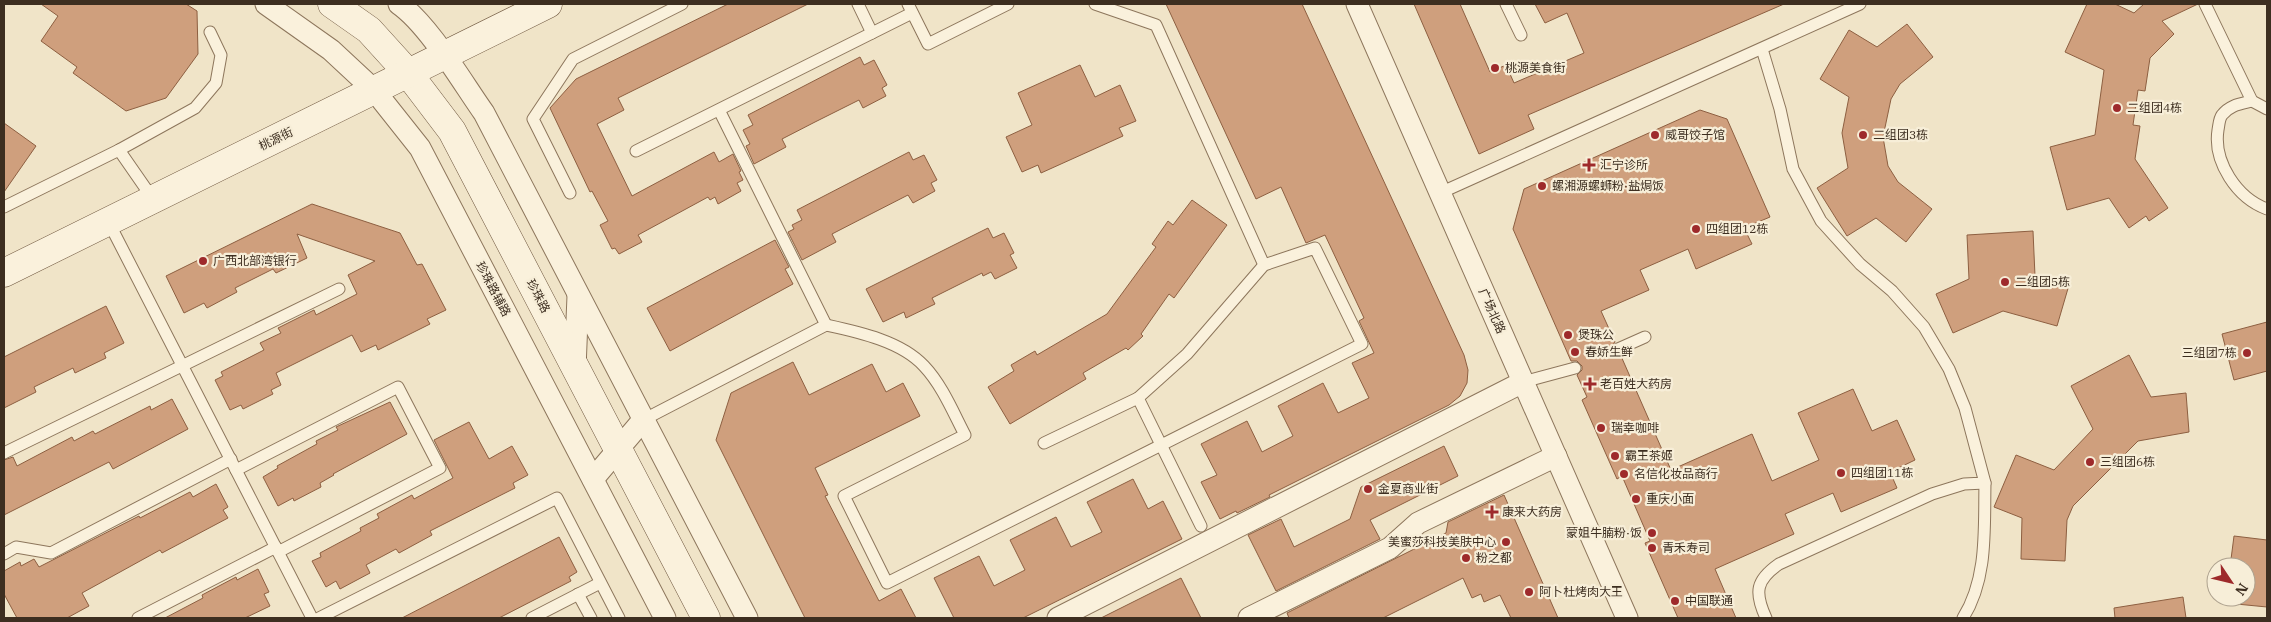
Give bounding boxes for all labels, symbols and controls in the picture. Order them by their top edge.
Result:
place label: 桃源美食街 [1505,60,1565,75]
marker: 桃源美食街 [1489,62,1501,74]
place label: 二组团4栋 [2127,100,2182,115]
marker: 二组团4栋 [2111,102,2123,114]
street label: 桃源街 [256,124,295,153]
place label: 威哥饺子馆 [1665,127,1725,142]
place label: 二组团3栋 [1873,127,1928,142]
marker: 威哥饺子馆 [1649,129,1661,141]
marker: 二组团3栋 [1857,129,1869,141]
place label: 汇宁诊所 [1600,157,1648,172]
marker: 汇宁诊所 [1582,158,1596,172]
place label: 螺湘源螺蛳粉·盐焗饭 [1552,178,1664,193]
marker: 螺湘源螺蛳粉·盐焗饭 [1536,180,1548,192]
place label: 四组团12栋 [1706,221,1768,236]
marker: 四组团12栋 [1690,223,1702,235]
place label: 广西北部湾银行 [213,253,297,268]
marker: 广西北部湾银行 [197,255,209,267]
street label: 珍珠路辅路 [473,259,514,319]
place label: 二组团5栋 [2015,274,2070,289]
street label: 珍珠路 [523,276,554,315]
marker: 二组团5栋 [1999,276,2011,288]
street label: 广场北路 [1476,286,1509,336]
place label: 煲珠公 [1578,327,1614,342]
marker: 煲珠公 [1562,329,1574,341]
place label: 春娇生鲜 [1585,344,1633,359]
place label: 三组团7栋 [2182,345,2237,360]
marker: 春娇生鲜 [1569,346,1581,358]
marker: 三组团7栋 [2241,347,2253,359]
place label: 老百姓大药房 [1600,376,1672,391]
marker: 老百姓大药房 [1584,378,1596,390]
place label: 瑞幸咖啡 [1611,420,1659,435]
marker: 瑞幸咖啡 [1595,422,1607,434]
place label: 霸王茶姬 [1625,448,1673,463]
marker: 霸王茶姬 [1609,450,1621,462]
place label: 三组团6栋 [2100,454,2155,469]
marker: 三组团6栋 [2084,456,2096,468]
place label: 四组团11栋 [1851,465,1913,480]
place label: 名信化妆品商行 [1634,466,1718,481]
marker: 四组团11栋 [1835,467,1847,479]
marker: 名信化妆品商行 [1618,468,1630,480]
place label: 金夏商业街 [1378,481,1438,496]
marker: 金夏商业街 [1362,483,1374,495]
place label: 重庆小面 [1646,491,1694,506]
marker: 重庆小面 [1630,493,1642,505]
place label: 康来大药房 [1502,504,1562,519]
marker: 康来大药房 [1486,506,1498,518]
place label: 蒙姐牛腩粉·饭 [1566,525,1642,540]
marker: 蒙姐牛腩粉·饭 [1646,527,1658,539]
place label: 美蜜莎科技美肤中心 [1388,534,1496,549]
marker: 美蜜莎科技美肤中心 [1500,536,1512,548]
place label: 青禾寿司 [1662,540,1710,555]
marker: 青禾寿司 [1646,542,1658,554]
place label: 粉之都 [1476,550,1512,565]
marker: 粉之都 [1460,552,1472,564]
north arrow [2206,557,2256,607]
text: N [2231,580,2252,599]
place label: 阿卜杜烤肉大王 [1539,584,1623,599]
marker: 阿卜杜烤肉大王 [1523,586,1535,598]
place label: 中国联通 [1685,593,1733,608]
marker: 中国联通 [1669,595,1681,607]

